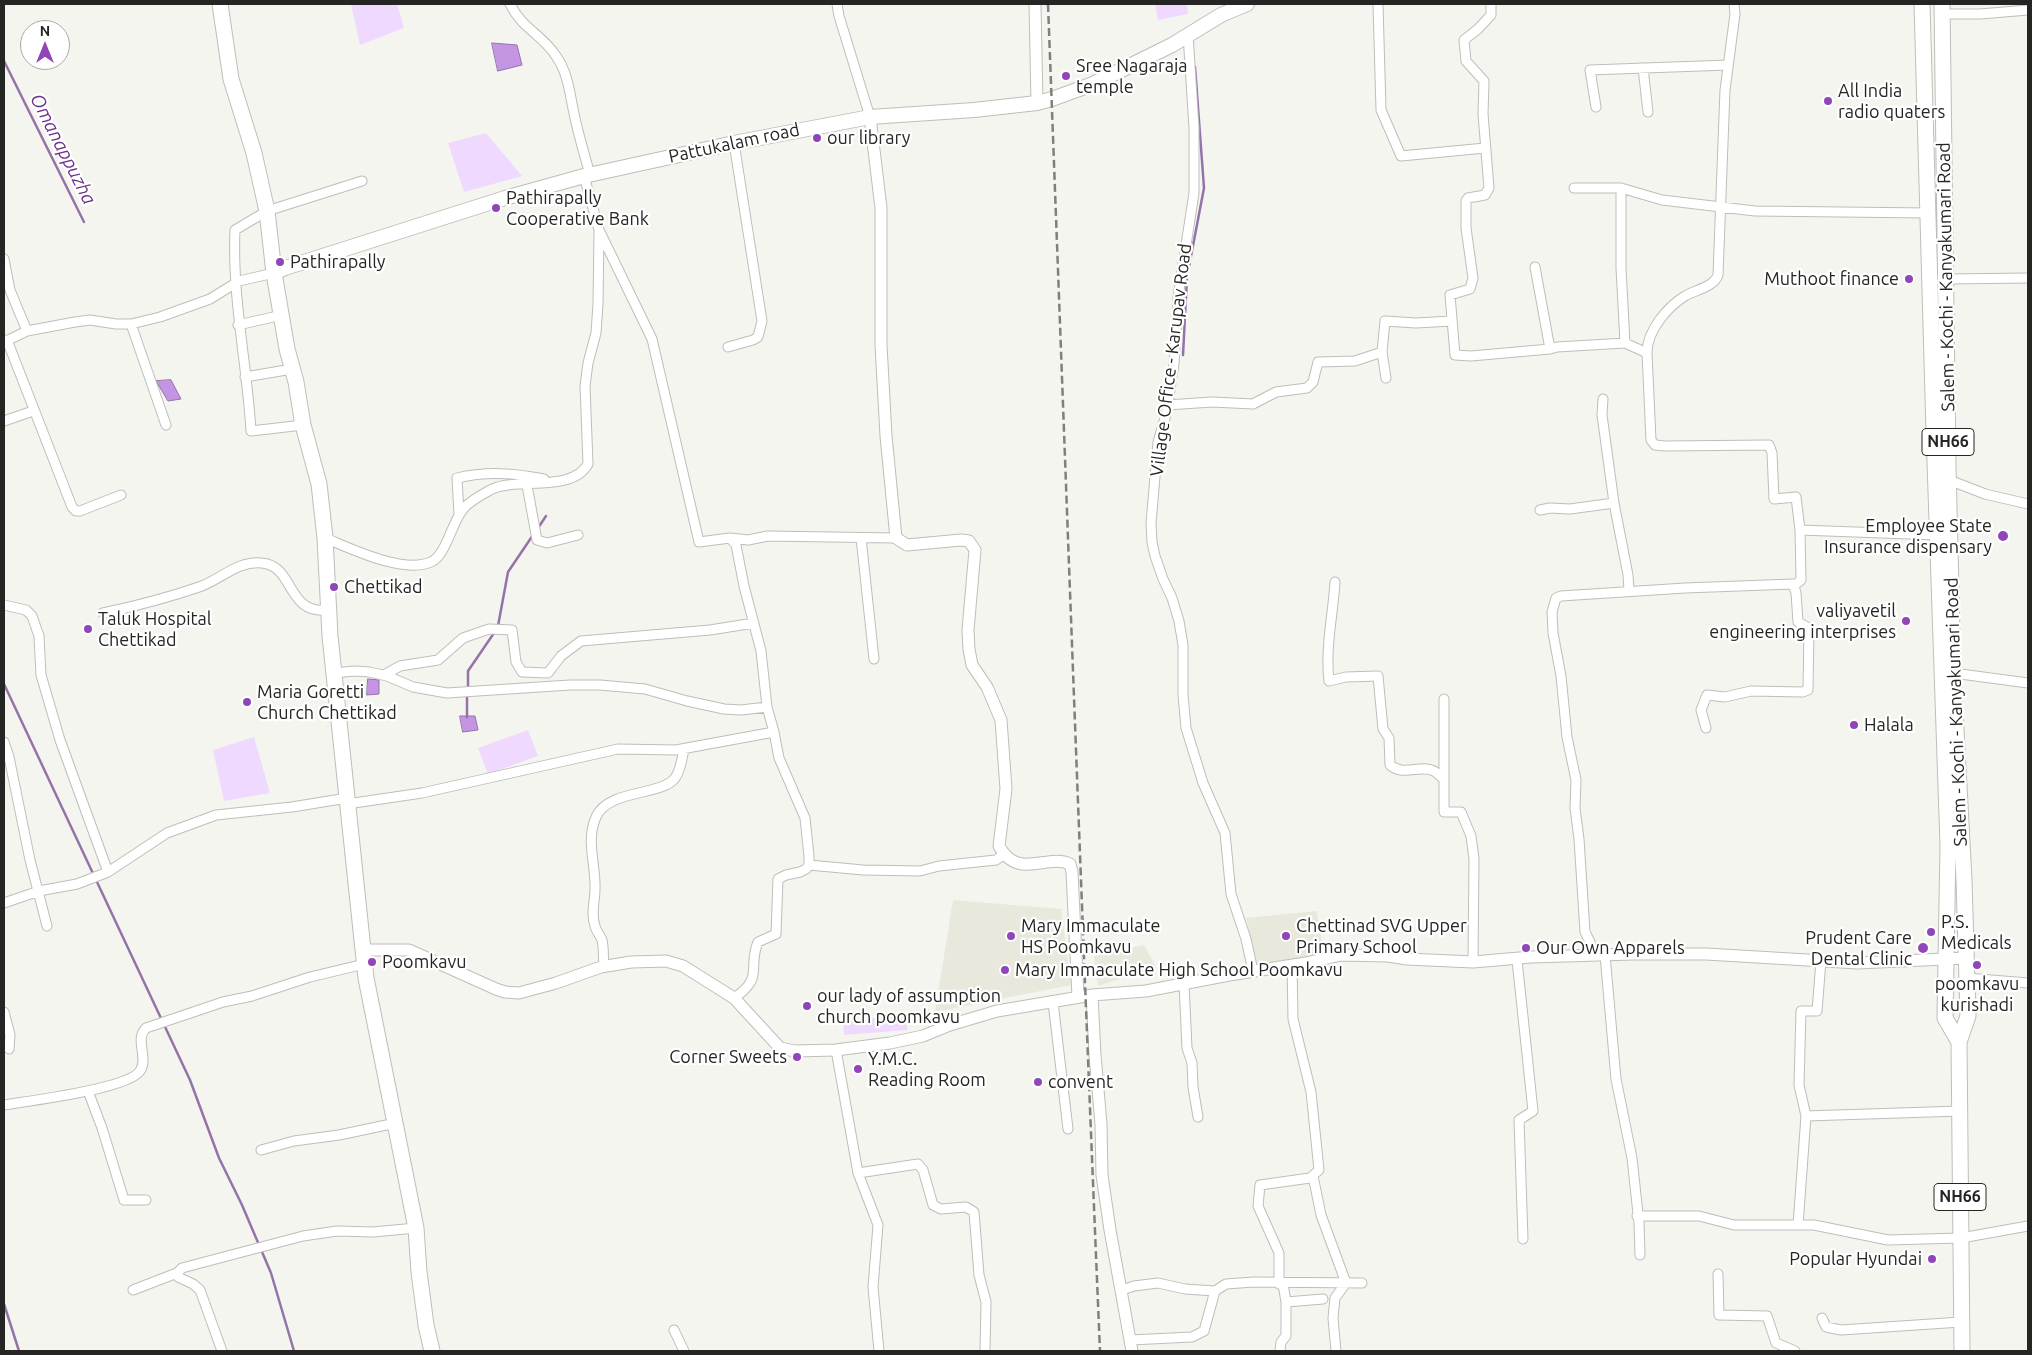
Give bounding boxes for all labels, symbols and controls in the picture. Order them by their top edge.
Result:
north arrow [20,20,70,70]
text: N [40,23,50,39]
place label: Sree Nagaraja temple [1076,55,1188,98]
marker: Sree Nagaraja temple [1060,70,1072,82]
place label: All India radio quaters [1838,80,1945,122]
water label: Omanappuzha [25,90,101,208]
marker: All India radio quaters [1822,95,1834,107]
street label: Pattukalam road [667,119,801,167]
place label: our library [827,127,910,149]
marker: our library [811,132,823,144]
street label: Salem - Kochi - Kanyakumari Road [1933,142,1959,412]
place label: Pathirapally Cooperative Bank [506,187,649,230]
marker: Pathirapally Cooperative Bank [490,202,502,214]
street label: Village Office - Karupav Road [1146,242,1196,478]
place label: Pathirapally [290,251,386,273]
marker: Pathirapally [274,256,286,268]
place label: Muthoot finance [1764,268,1899,290]
marker: Muthoot finance [1903,273,1915,285]
road number: NH66 [1922,428,1974,456]
place label: Employee State Insurance dispensary [1824,515,1992,558]
marker: Employee State Insurance dispensary [1996,529,2010,543]
place label: Chettikad [344,576,423,598]
street label: Salem - Kochi - Kanyakumari Road [1941,577,1971,847]
marker: Chettikad [328,581,340,593]
place label: valiyavetil engineering interprises [1709,600,1896,642]
place label: Taluk Hospital Chettikad [98,608,212,650]
marker: valiyavetil engineering interprises [1900,615,1912,627]
marker: Taluk Hospital Chettikad [82,623,94,635]
place label: Maria Goretti Church Chettikad [257,681,397,724]
marker: Maria Goretti Church Chettikad [241,696,253,708]
place label: Halala [1864,714,1914,736]
marker: Halala [1848,719,1860,731]
place label: P.S. Medicals [1941,911,2012,954]
place label: Mary Immaculate HS Poomkavu [1021,915,1160,958]
place label: Chettinad SVG Upper Primary School [1296,915,1467,958]
marker: P.S. Medicals [1925,926,1937,938]
place label: Prudent Care Dental Clinic [1805,927,1912,970]
marker: Mary Immaculate HS Poomkavu [1005,930,1017,942]
marker: Chettinad SVG Upper Primary School [1280,930,1292,942]
place label: Our Own Apparels [1536,937,1685,959]
marker: Prudent Care Dental Clinic [1916,941,1930,955]
marker: Our Own Apparels [1520,942,1532,954]
place label: Poomkavu [382,951,467,973]
marker: Poomkavu [366,956,378,968]
place label: Mary Immaculate High School Poomkavu [1015,959,1343,981]
marker: poomkavu kurishadi [1971,959,1983,971]
marker: Mary Immaculate High School Poomkavu [999,964,1011,976]
place label: poomkavu kurishadi [1935,973,2019,1016]
place label: our lady of assumption church poomkavu [817,985,1001,1028]
marker: our lady of assumption church poomkavu [801,1000,813,1012]
place label: Corner Sweets [669,1046,787,1068]
place label: Y.M.C. Reading Room [868,1048,986,1090]
marker: Corner Sweets [791,1051,803,1063]
marker: Y.M.C. Reading Room [852,1063,864,1075]
place label: convent [1048,1071,1113,1093]
marker: convent [1032,1076,1044,1088]
road number: NH66 [1934,1184,1986,1210]
place label: Popular Hyundai [1789,1248,1922,1270]
marker: Popular Hyundai [1926,1253,1938,1265]

